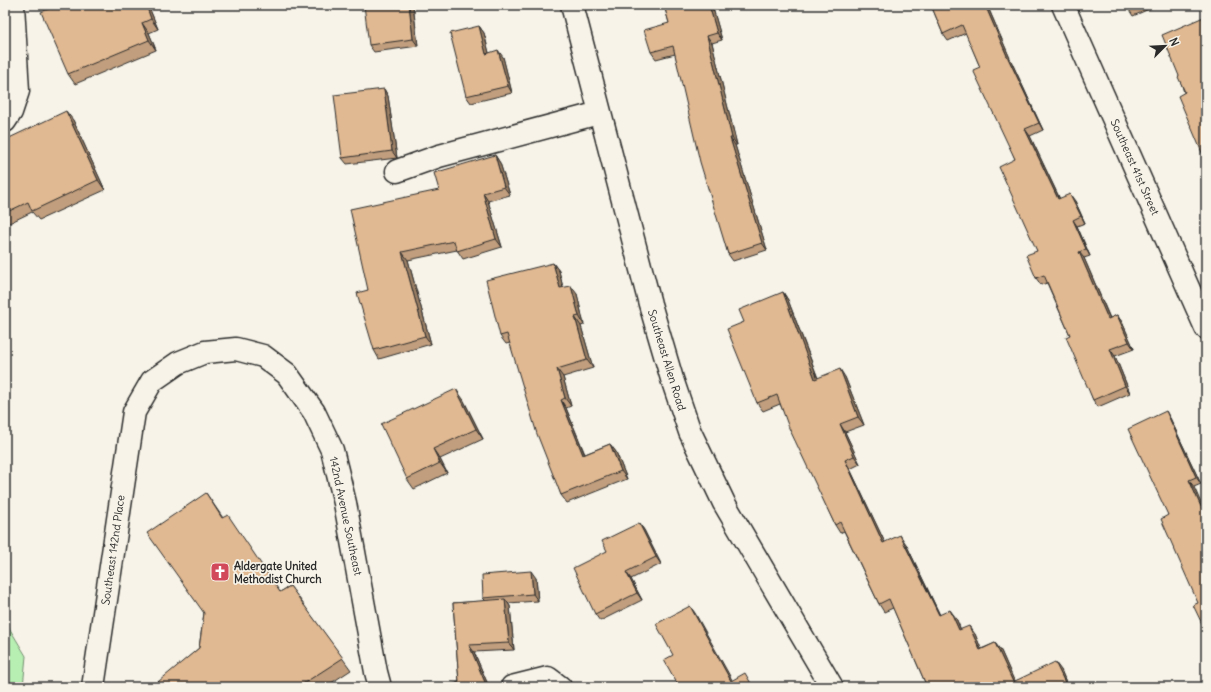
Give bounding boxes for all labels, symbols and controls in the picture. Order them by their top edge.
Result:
north arrow [1145,26,1185,66]
text: N [1166,36,1182,48]
street label: Southeast 41st Street [1108,117,1163,217]
street label: Southeast Allen Road [645,308,689,413]
street label: 142nd Avenue Southeast [327,455,366,577]
street label: Southeast 142nd Place [98,494,128,606]
place label: Aldergate United Methodist Church [234,559,322,586]
church icon: Aldergate United Methodist Church [209,561,231,583]

